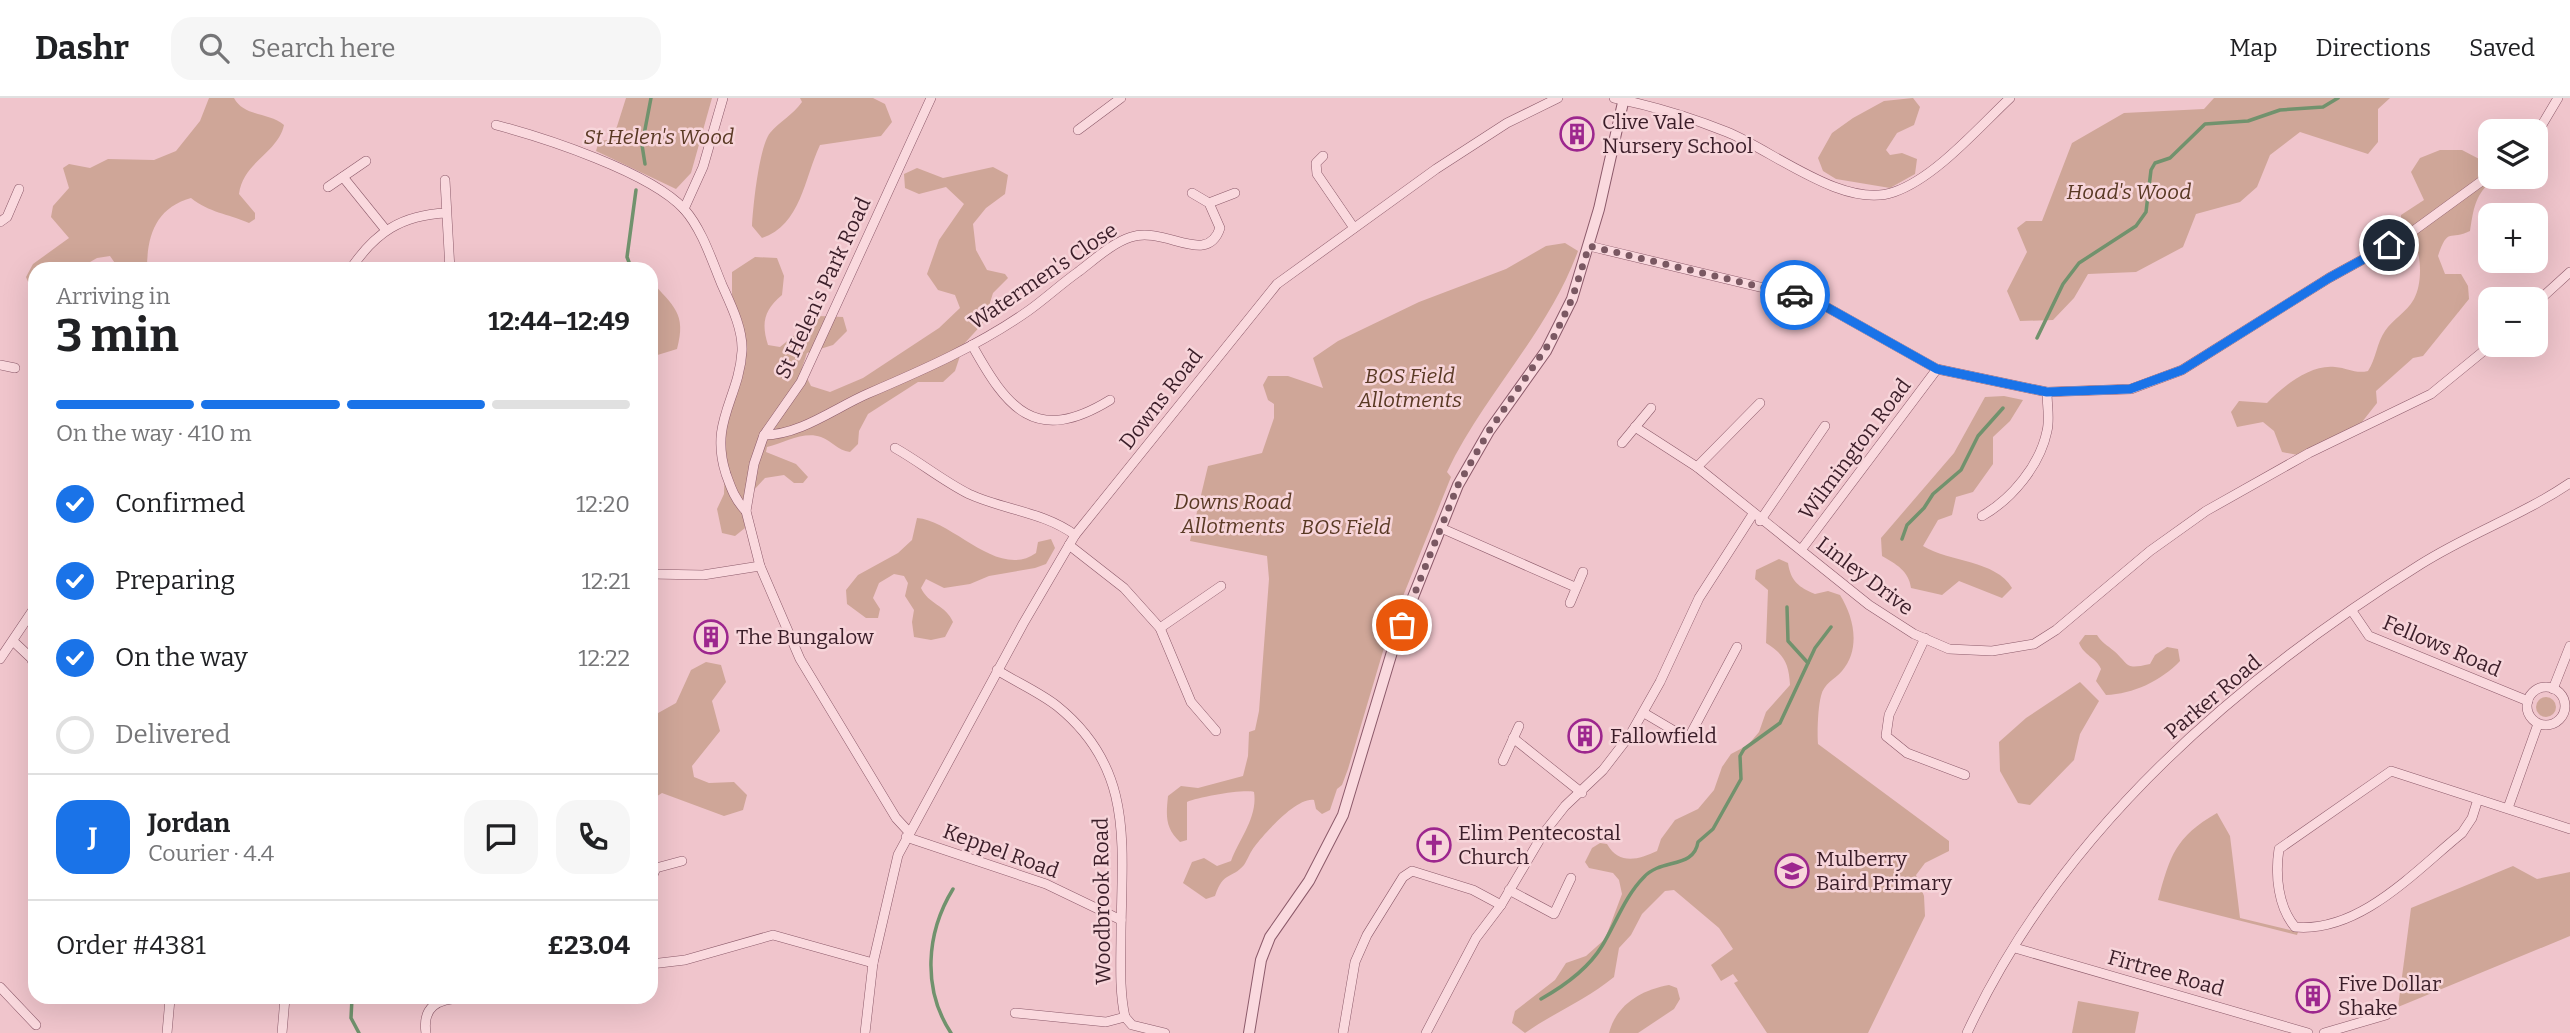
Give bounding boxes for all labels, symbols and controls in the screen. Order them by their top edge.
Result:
search box [171,17,661,80]
text: Dashr [35,28,129,68]
icon: search [195,29,233,67]
text: Search here [251,33,395,64]
text: Map [2229,34,2278,62]
text: Directions [2316,34,2431,62]
text: Saved [2469,34,2535,62]
place label: Clive Vale Nursery School [1602,109,1753,159]
building icon: Clive Vale Nursery School [1558,115,1596,153]
map controls [2478,119,2548,357]
button: layers [2478,119,2548,189]
park label: St Helen's Wood [584,124,734,150]
park label: Hoad's Wood [2067,179,2191,205]
street label: St Helen's Park Road [769,193,877,383]
button: + [2478,203,2548,273]
pin [2359,215,2419,275]
street label: Watermen's Close [964,217,1122,335]
icon: home [2370,226,2408,264]
courier [1760,260,1830,330]
icon: car [1776,276,1814,314]
text: Arriving in [56,282,170,310]
button: − [2478,287,2548,357]
text: 12:44–12:49 [488,306,630,337]
text: 3 min [56,308,179,363]
street label: Downs Road [1114,344,1208,454]
park label: BOS Field Allotments [1357,363,1462,413]
street label: Wilmington Road [1793,373,1917,525]
text: On the way · 410 m [56,419,252,447]
icon: check [56,485,94,523]
text: Confirmed [115,488,245,519]
park label: Downs Road Allotments [1174,489,1292,539]
text: 12:20 [576,490,630,518]
park label: BOS Field [1301,514,1391,540]
street label: Linley Drive [1811,531,1919,621]
icon: check [56,562,94,600]
text: Preparing [115,565,235,596]
text: 12:21 [581,567,630,595]
pin [1372,595,1432,655]
icon: bag [1383,606,1421,644]
street label: Fellows Road [2379,609,2505,683]
building icon: The Bungalow [692,618,730,656]
place label: The Bungalow [736,624,874,650]
icon: check [56,639,94,677]
text: On the way [115,642,248,673]
text: 12:22 [578,644,630,672]
street label: Parker Road [2159,649,2267,745]
building icon: Fallowfield [1566,717,1604,755]
text: Delivered [115,719,230,750]
place label: Fallowfield [1610,723,1717,749]
button: chat [464,800,538,874]
button: phone [556,800,630,874]
text: Jordan [148,808,230,839]
street label: Woodbrook Road [1088,817,1116,985]
street label: Keppel Road [939,818,1063,884]
place label: Elim Pentecostal Church [1458,820,1621,870]
text: J [89,822,97,853]
church icon: Elim Pentecostal Church [1415,826,1453,864]
text: Courier · 4.4 [148,839,274,867]
place label: Mulberry Baird Primary [1816,846,1953,896]
school or university icon: Mulberry Baird Primary [1773,852,1811,890]
text: Order #4381 [56,930,206,961]
text: £23.04 [547,930,630,961]
street label: Firtree Road [2105,944,2227,1002]
place label: Five Dollar Shake [2338,971,2441,1021]
building icon: Five Dollar Shake [2294,977,2332,1015]

